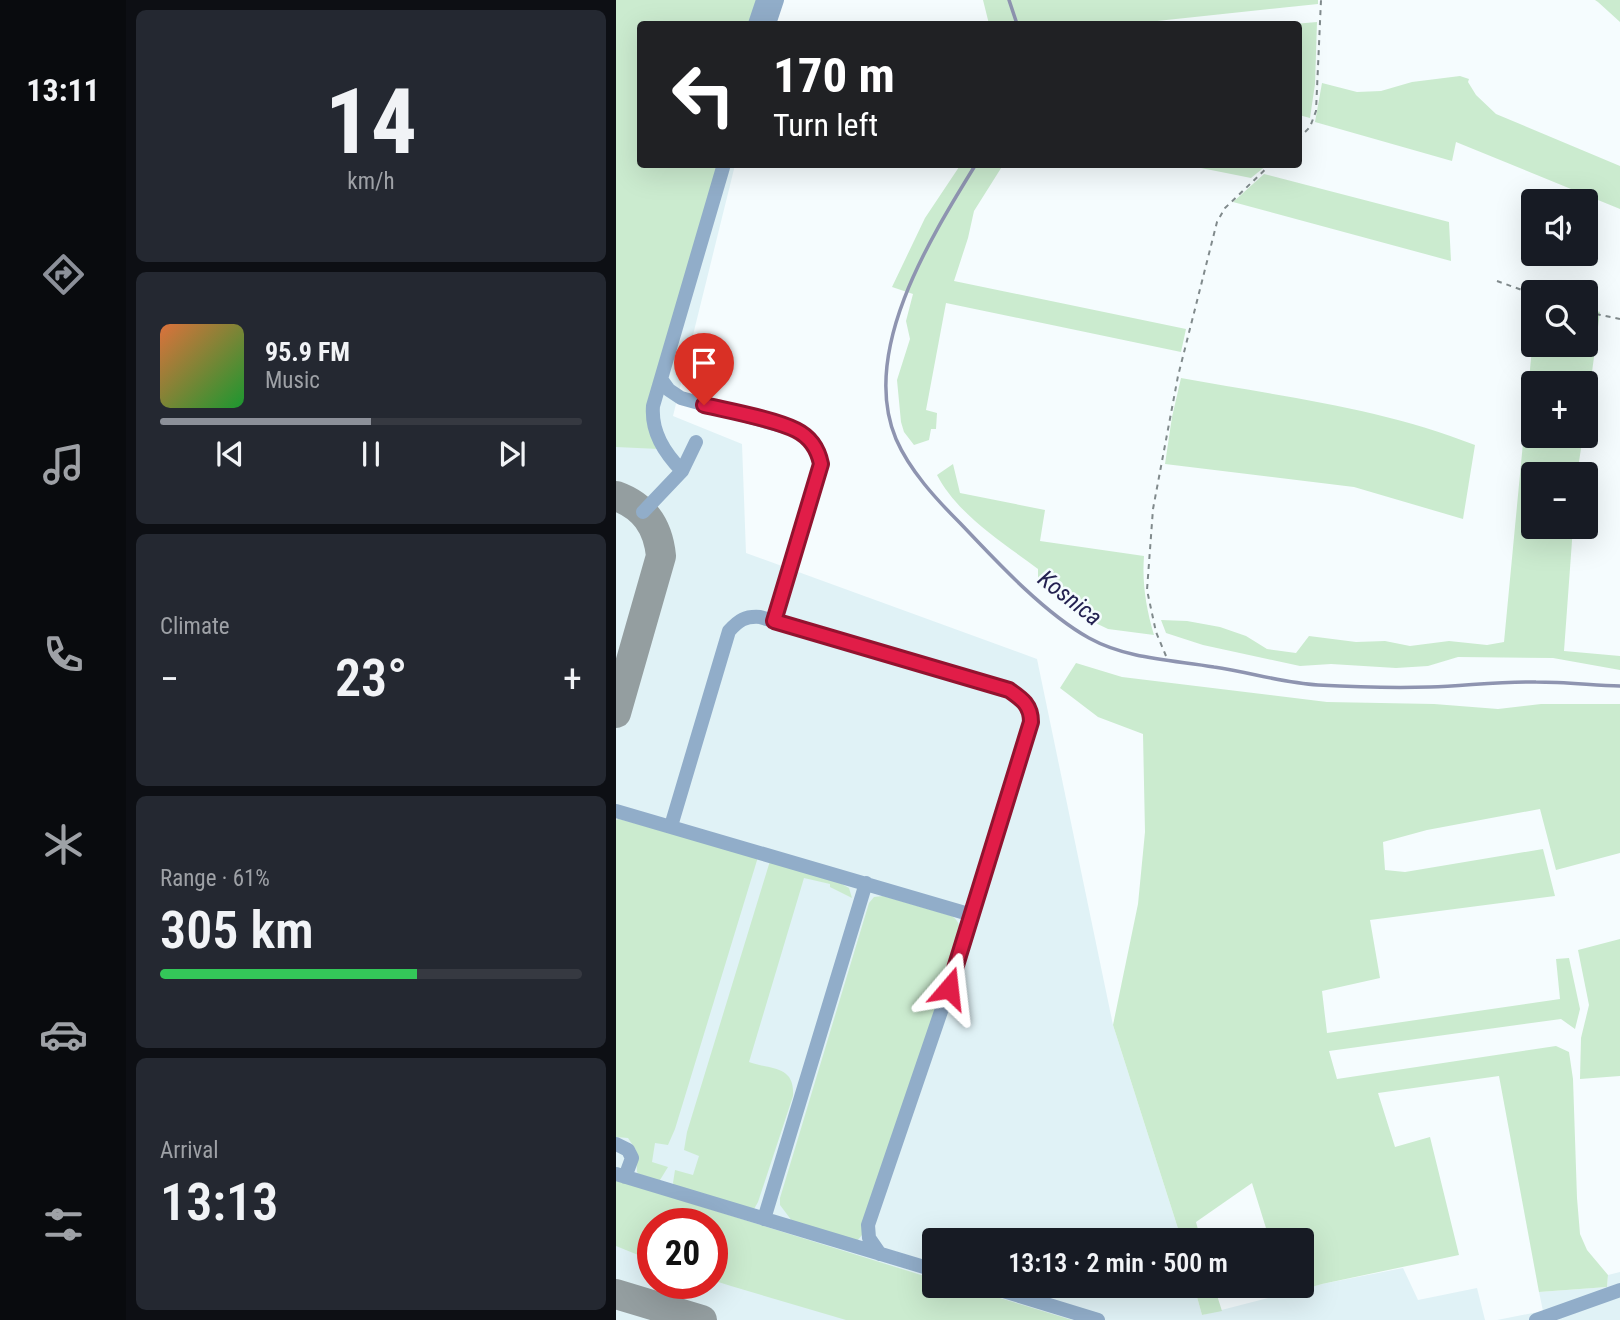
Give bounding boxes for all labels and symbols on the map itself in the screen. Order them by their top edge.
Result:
pin [674,333,734,405]
water label: Kosnica [1033,564,1107,632]
position arrow [912,951,986,1025]
speed limit sign: 20 [637,1208,728,1299]

